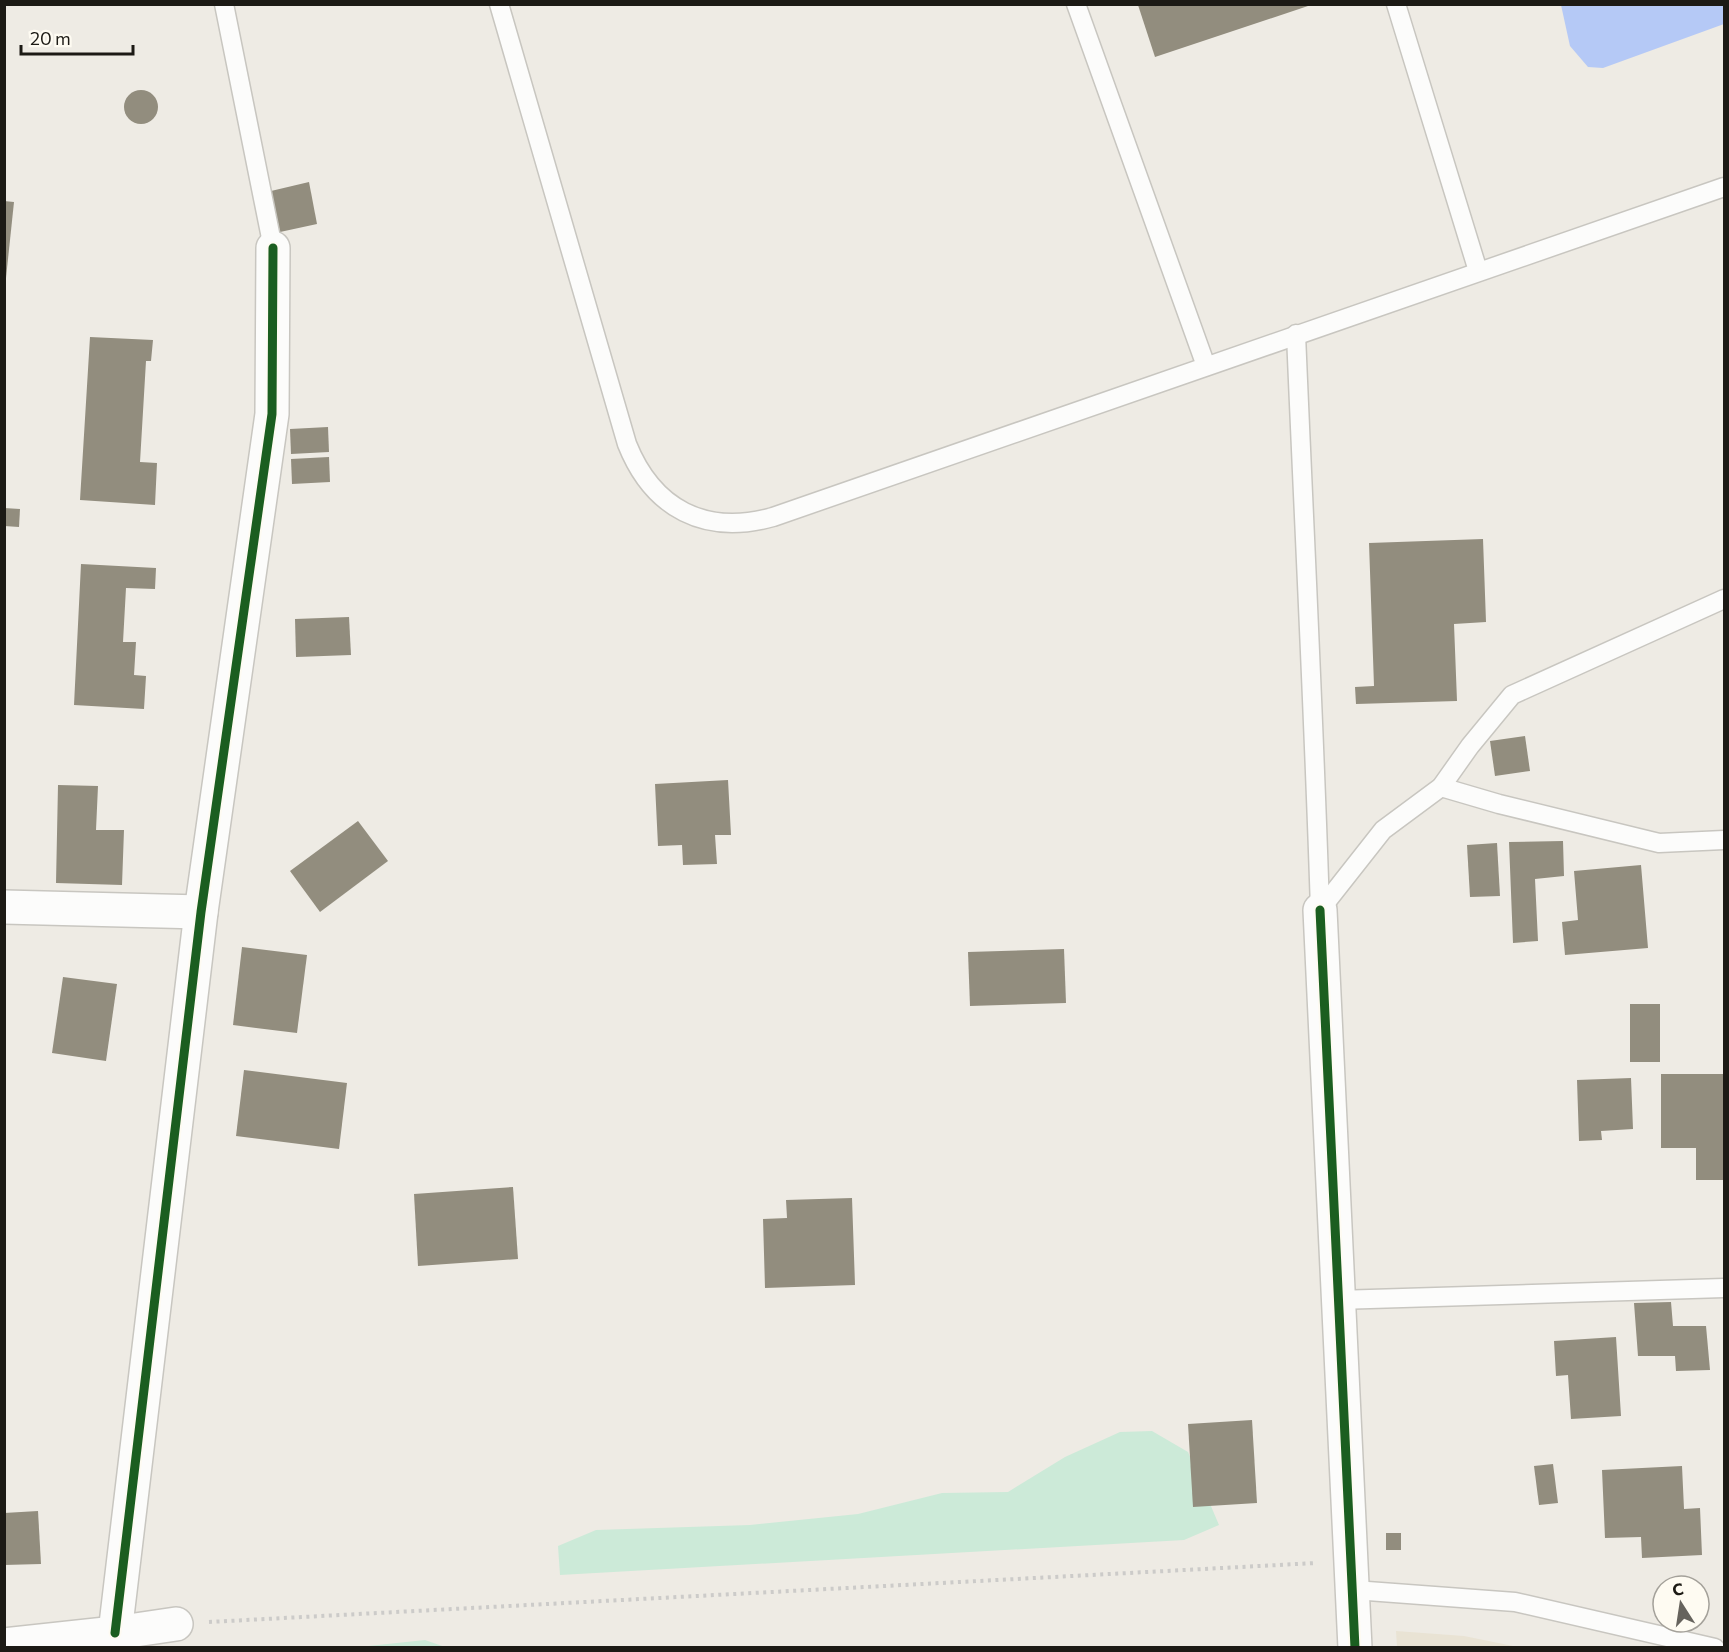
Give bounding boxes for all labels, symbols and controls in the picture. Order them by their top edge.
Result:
scale bar [21,18,134,56]
text: 20 m [30,27,71,49]
north arrow [1651,1574,1711,1634]
text: С [1670,1578,1685,1599]

